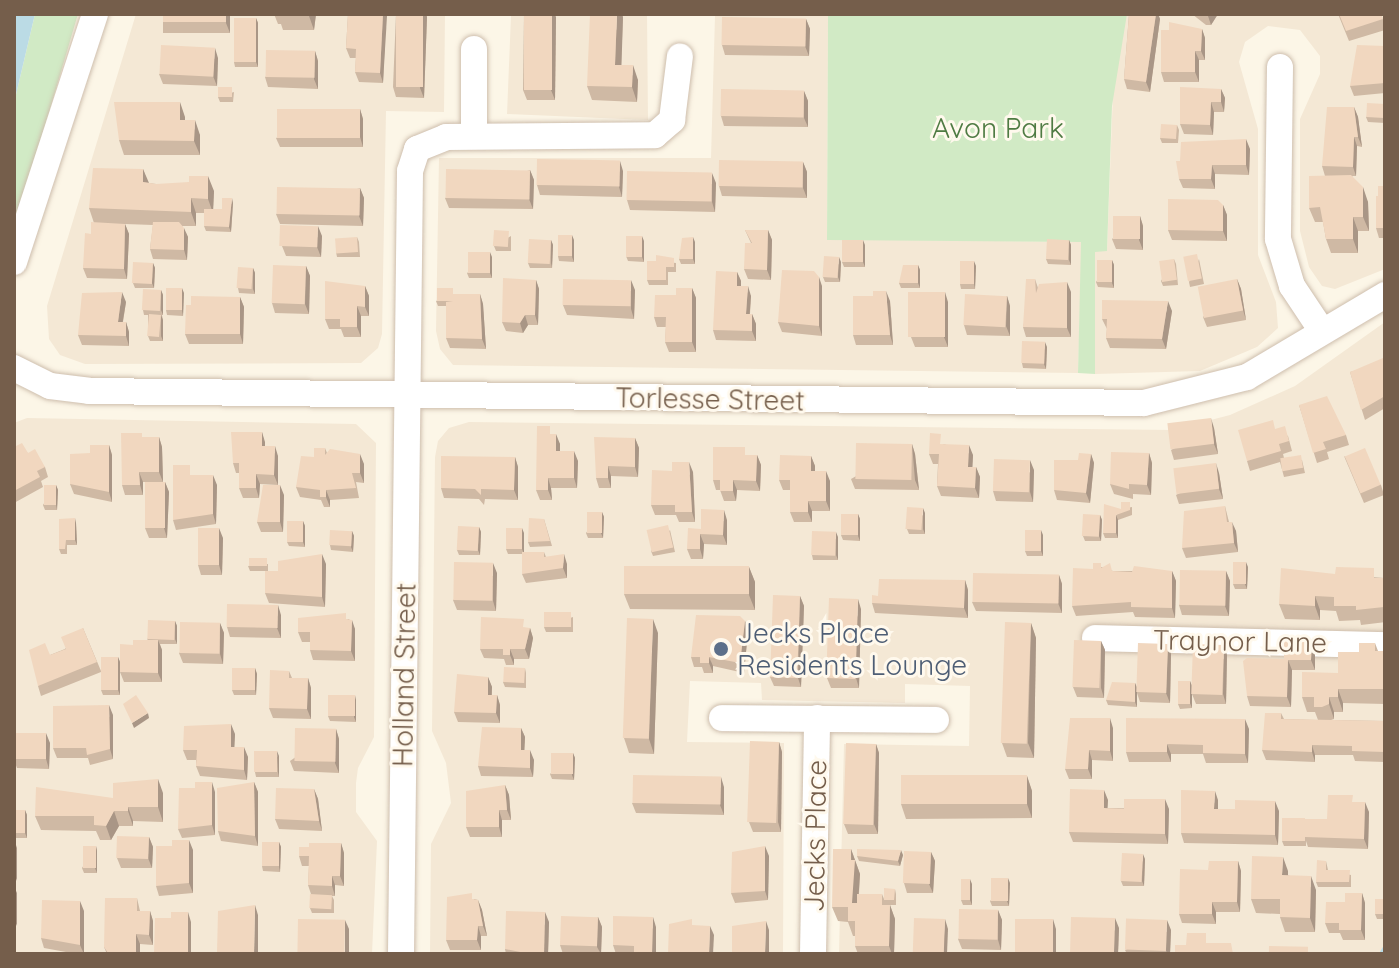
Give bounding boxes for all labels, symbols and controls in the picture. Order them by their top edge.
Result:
park label: Avon Park [932,111,1064,145]
street label: Torlesse Street [615,381,805,417]
street label: Holland Street [386,583,422,767]
place label: Jecks Place Residents Lounge [737,616,967,682]
street label: Traynor Lane [1153,623,1327,659]
marker: Jecks Place Residents Lounge [712,640,730,658]
street label: Jecks Place [797,760,833,912]

